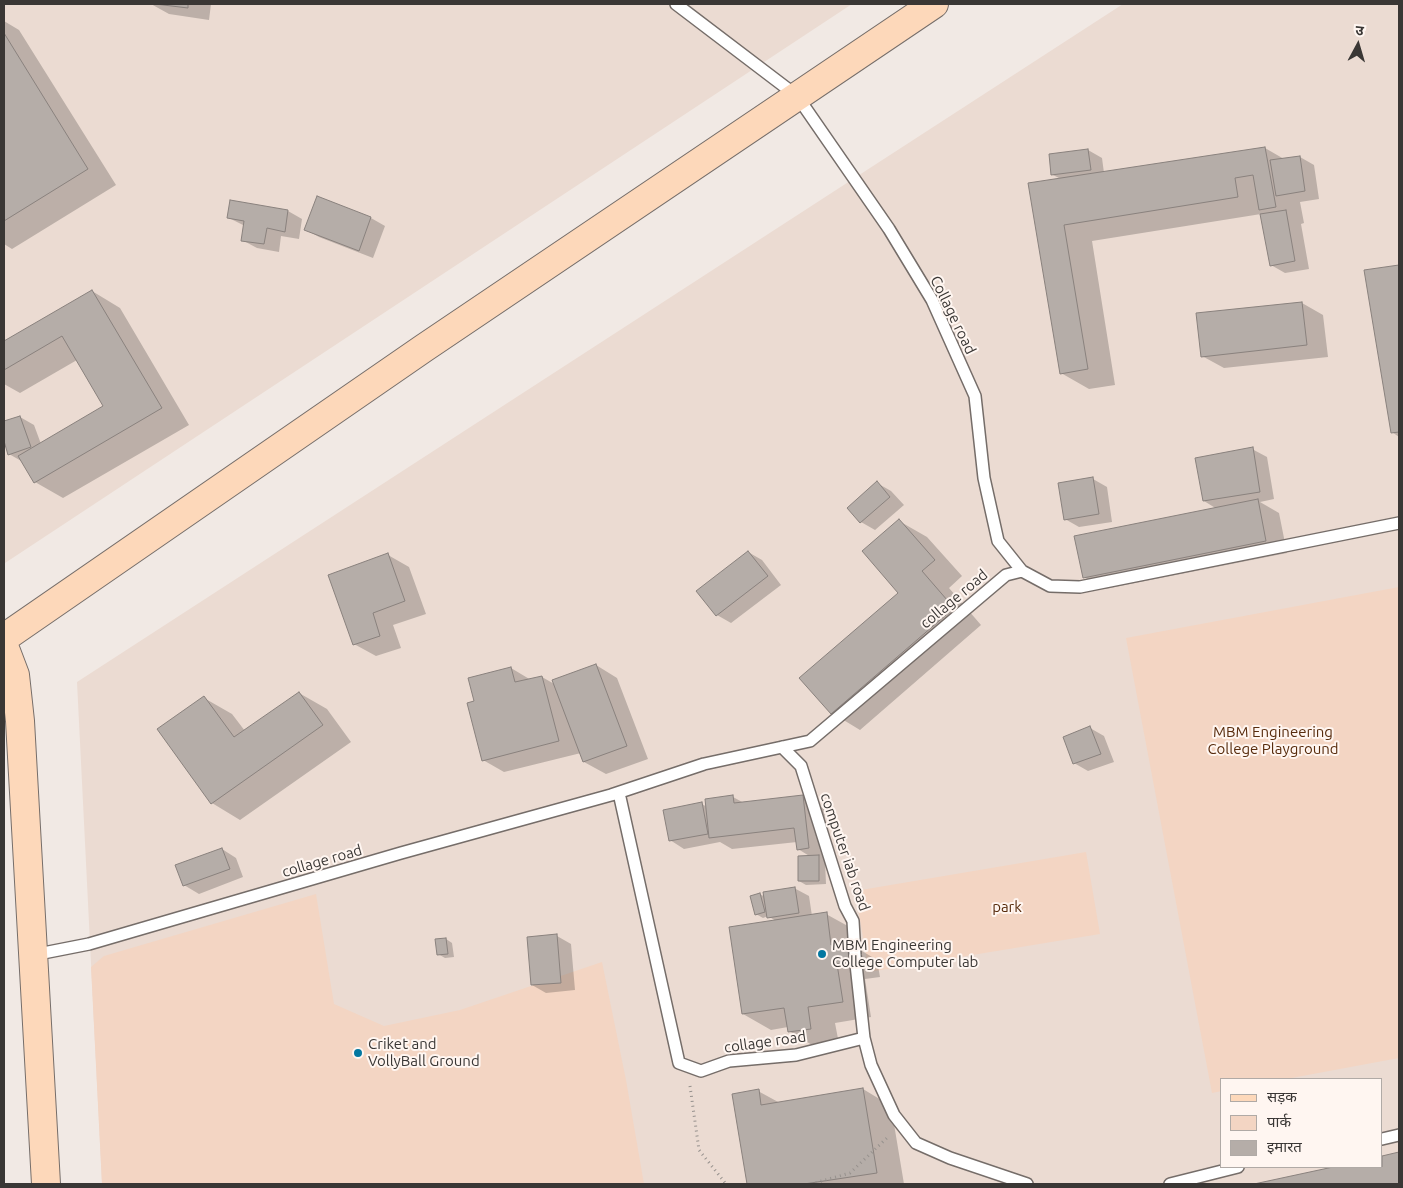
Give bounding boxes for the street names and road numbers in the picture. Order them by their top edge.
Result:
street label: Collage road [926,273,980,357]
street label: collage road [917,566,991,632]
street label: computer iab road [816,791,874,913]
street label: collage road [280,841,364,881]
street label: collage road [723,1027,807,1057]

